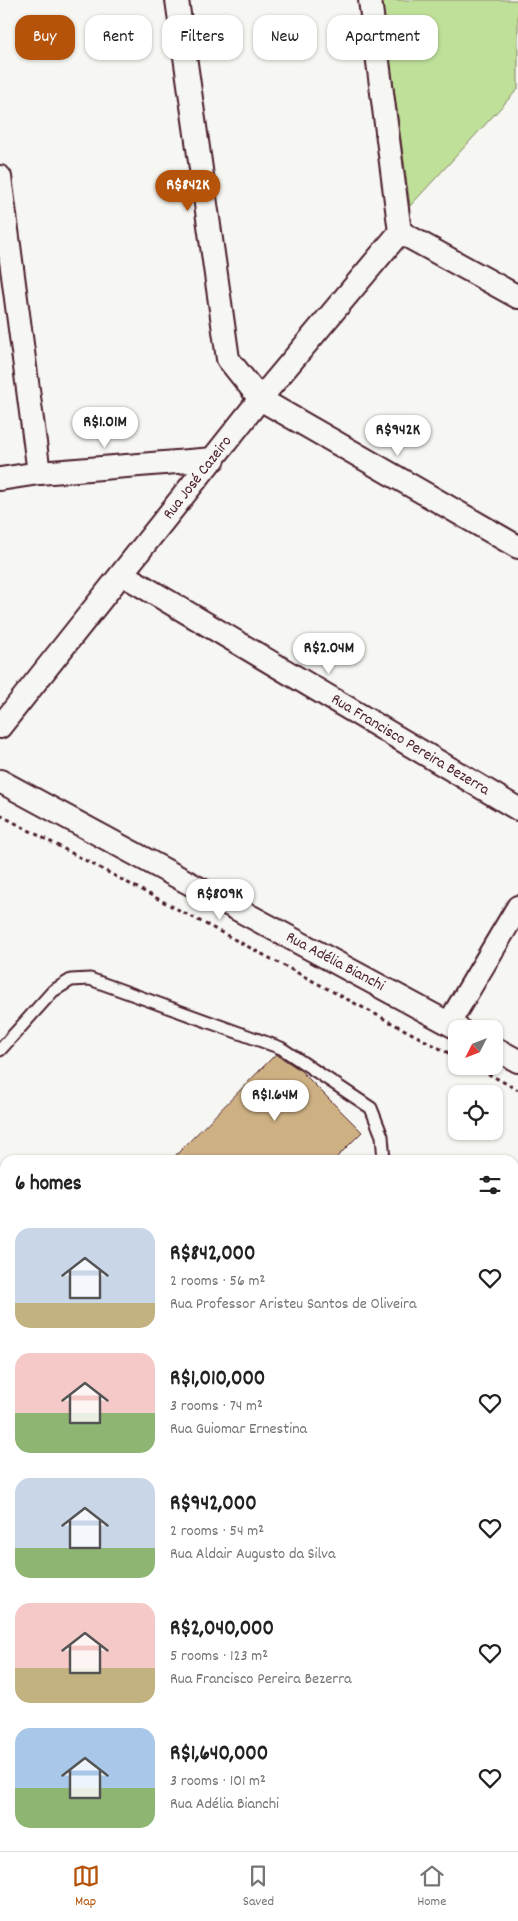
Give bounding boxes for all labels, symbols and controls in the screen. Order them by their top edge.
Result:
chip: Buy [15,15,75,60]
chip: Rent [85,15,152,60]
chip: Filters [162,15,243,60]
chip: New [253,15,317,60]
chip: Apartment [327,15,438,60]
pin: R$842K [147,170,229,212]
text: R$842K [166,174,210,197]
pin: R$1.01M [59,406,151,449]
text: R$1.01M [83,411,127,434]
pin: R$942K [357,414,439,457]
text: R$942K [376,419,420,442]
street label: Rua José Cazeiro [158,431,238,525]
pin: R$2.04M [283,632,375,675]
text: R$2.04M [304,637,354,660]
street label: Rua Francisco Pereira Bezerra [326,688,494,802]
pin: R$809K [179,878,261,921]
text: R$809K [197,883,243,906]
street label: Rua Adélia Bianchi [281,926,389,998]
north arrow [448,1020,502,1075]
map controls [448,1020,503,1140]
pin: R$1.64M [229,1080,321,1122]
text: R$1.64M [252,1084,298,1107]
button: locate [448,1085,503,1140]
text: 6 homes [15,1170,82,1200]
icon: filters [476,1171,504,1199]
text: R$842,000 [170,1240,256,1270]
icon: home [55,1248,115,1308]
icon: heart [476,1264,504,1292]
text: 2 rooms · 56 m² [170,1270,265,1293]
text: Rua Professor Aristeu Santos de Oliveira [170,1293,416,1316]
text: R$1,010,000 [170,1365,265,1395]
icon: home [55,1373,115,1433]
icon: heart [476,1389,504,1417]
text: 3 rooms · 74 m² [170,1395,263,1418]
text: Rua Guiomar Ernestina [170,1418,307,1441]
text: R$942,000 [170,1490,257,1520]
icon: home [55,1498,115,1558]
icon: heart [476,1514,504,1542]
text: 2 rooms · 54 m² [170,1520,264,1543]
text: Rua Aldair Augusto da Silva [170,1543,336,1566]
text: R$2,040,000 [170,1615,274,1645]
icon: home [55,1623,115,1683]
icon: heart [476,1639,504,1667]
text: 5 rooms · 123 m² [170,1645,268,1668]
text: Rua Francisco Pereira Bezerra [170,1668,352,1691]
text: R$1,640,000 [170,1740,268,1770]
icon: home [55,1748,115,1808]
icon: heart [476,1764,504,1792]
text: 3 rooms · 101 m² [170,1770,266,1793]
text: Rua Adélia Bianchi [170,1793,279,1816]
tab: Map [72,1862,100,1912]
tab: Saved [243,1862,274,1912]
tab: Home [417,1862,446,1912]

